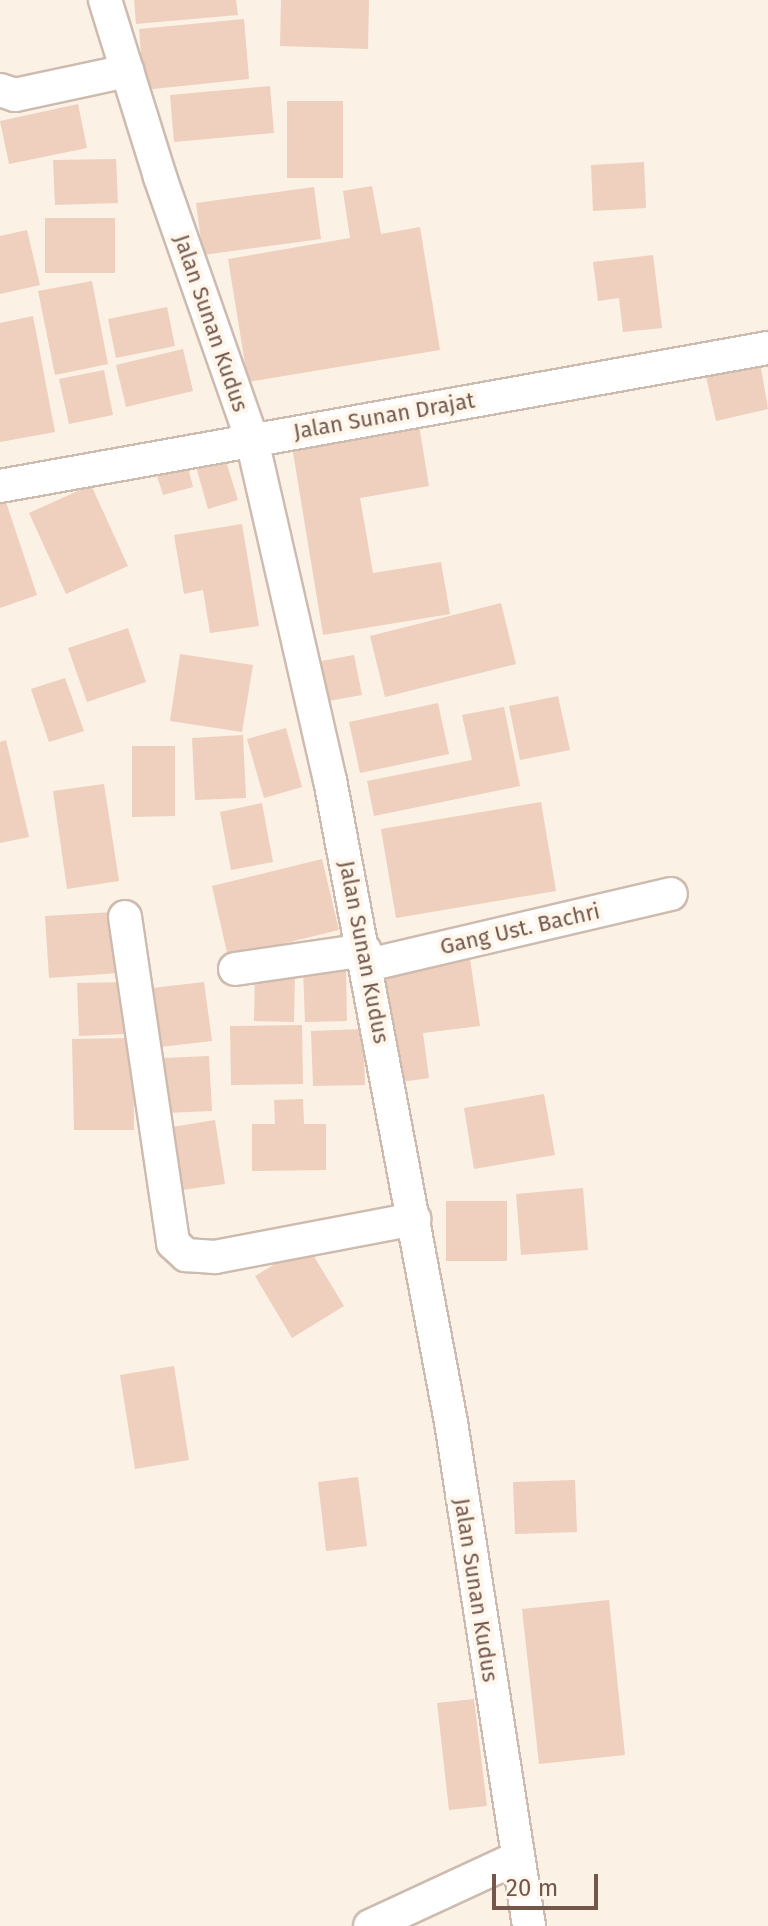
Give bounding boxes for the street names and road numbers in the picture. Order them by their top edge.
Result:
street label: Jalan Sunan Kudus [168,231,254,415]
street label: Jalan Sunan Drajat [291,387,477,445]
street label: Jalan Sunan Kudus [333,858,395,1046]
street label: Gang Ust. Bachri [437,898,603,960]
street label: Jalan Sunan Kudus [448,1496,504,1684]

